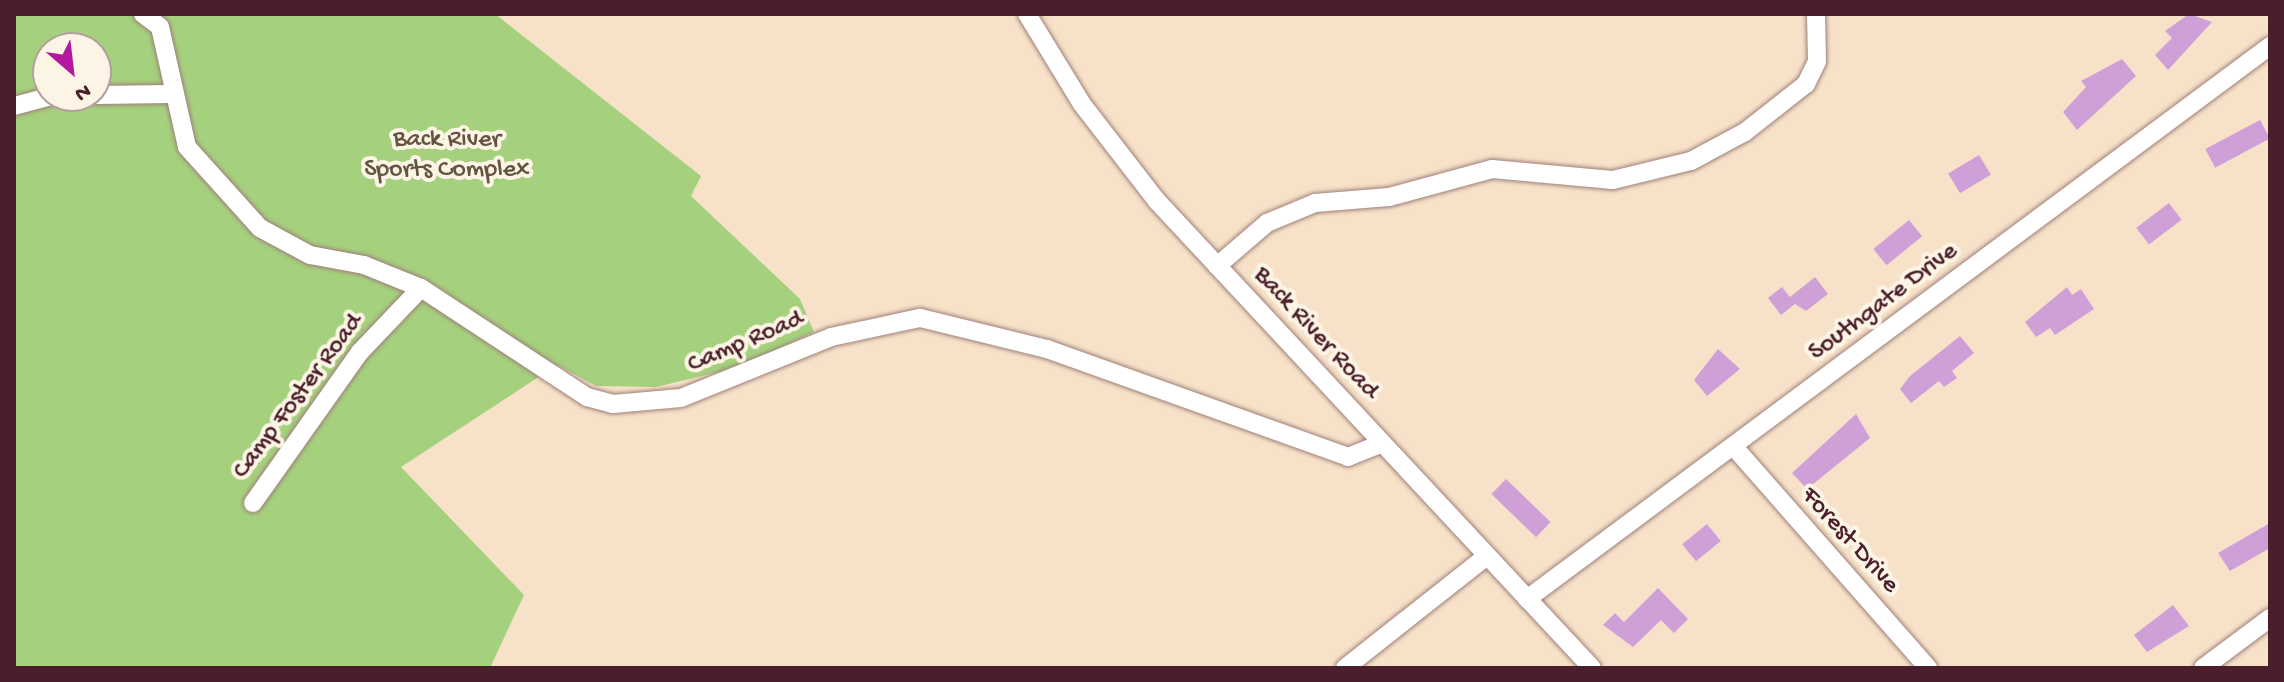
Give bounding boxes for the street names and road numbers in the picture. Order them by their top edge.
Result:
street label: Southgate Drive [1803,237,1965,369]
street label: Back River Road [1245,261,1385,407]
street label: Camp Road [683,305,809,381]
street label: Camp Foster Road [227,308,371,486]
street label: Forest Drive [1793,481,1905,601]

